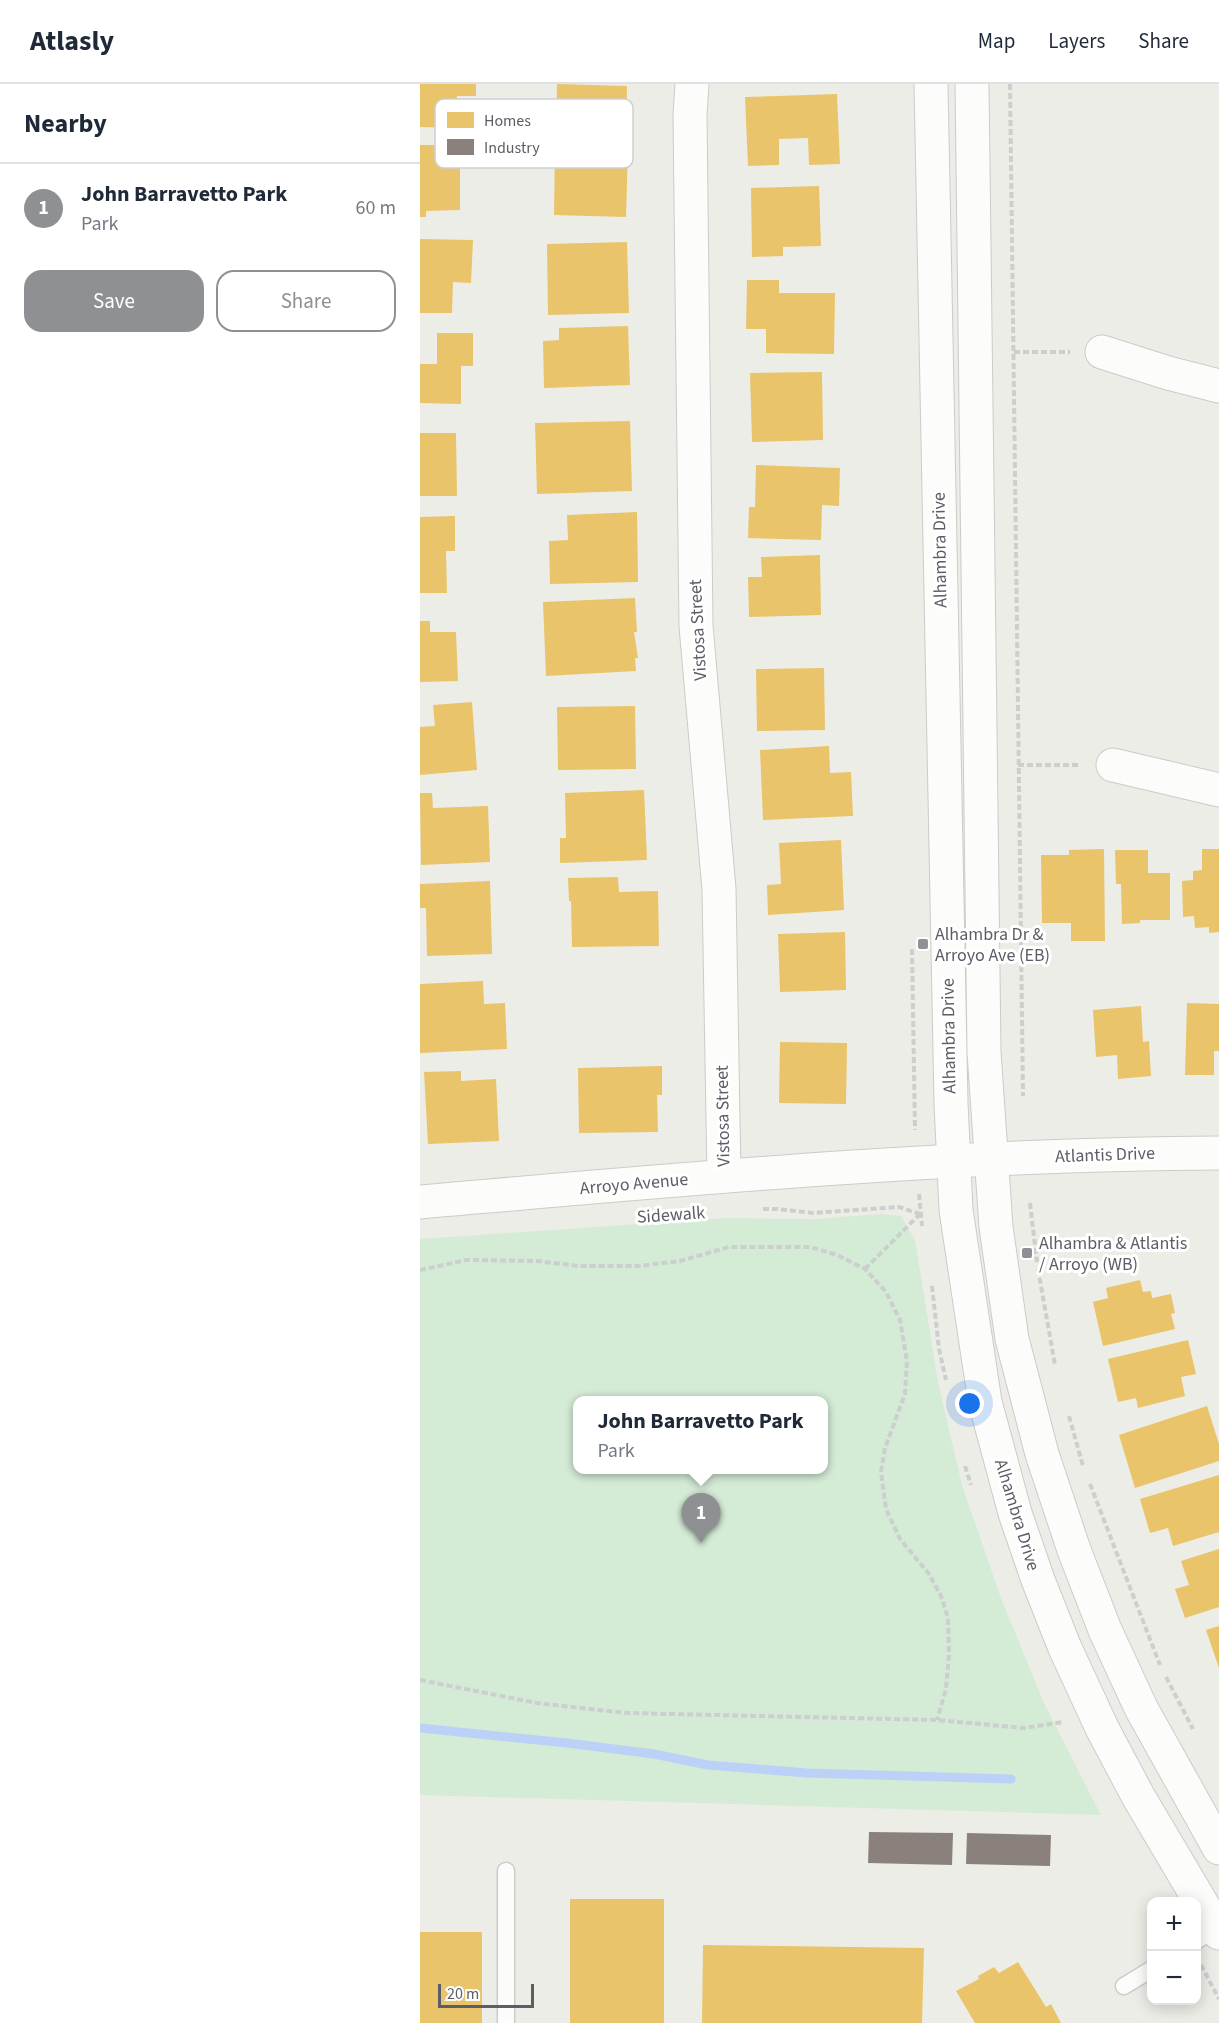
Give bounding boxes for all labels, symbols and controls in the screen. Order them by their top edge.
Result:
text: Atlasly [30,21,114,61]
text: Map [978,26,1015,56]
text: Layers [1048,26,1105,56]
text: Share [1138,26,1189,56]
legend [435,99,633,168]
text: Nearby [24,105,107,142]
text: Homes [484,110,531,132]
text: Industry [484,137,540,159]
text: John Barravetto Park [81,178,287,210]
text: 1 [38,194,49,222]
text: 60 m [356,194,396,222]
text: Park [81,210,118,238]
button: Save [24,270,204,332]
button: Share [216,270,396,332]
street label: Alhambra Drive [926,492,954,608]
street label: Vistosa Street [683,579,713,681]
place label: Alhambra Dr & Arroyo Ave (EB) [935,922,1050,968]
marker: Alhambra Dr & Arroyo Ave (EB) [916,937,930,951]
street label: Alhambra Drive [935,978,963,1094]
street label: Vistosa Street [710,1065,736,1167]
street label: Atlantis Drive [1055,1141,1155,1169]
street label: Arroyo Avenue [579,1167,689,1201]
street label: Sidewalk [636,1200,706,1230]
place label: Alhambra & Atlantis / Arroyo (WB) [1039,1231,1187,1277]
marker: Alhambra & Atlantis / Arroyo (WB) [1020,1246,1034,1260]
your location [955,1389,984,1418]
popup [573,1396,828,1474]
text: John Barravetto Park [597,1405,804,1437]
text: Park [597,1437,635,1465]
street label: Alhambra Drive [988,1456,1046,1574]
pin: 1 [682,1494,720,1543]
map controls [1147,1897,1201,2005]
button: + [1147,1897,1201,1951]
button: − [1147,1951,1201,2005]
scale bar [438,1981,534,2008]
text: 20 m [447,1983,479,2005]

